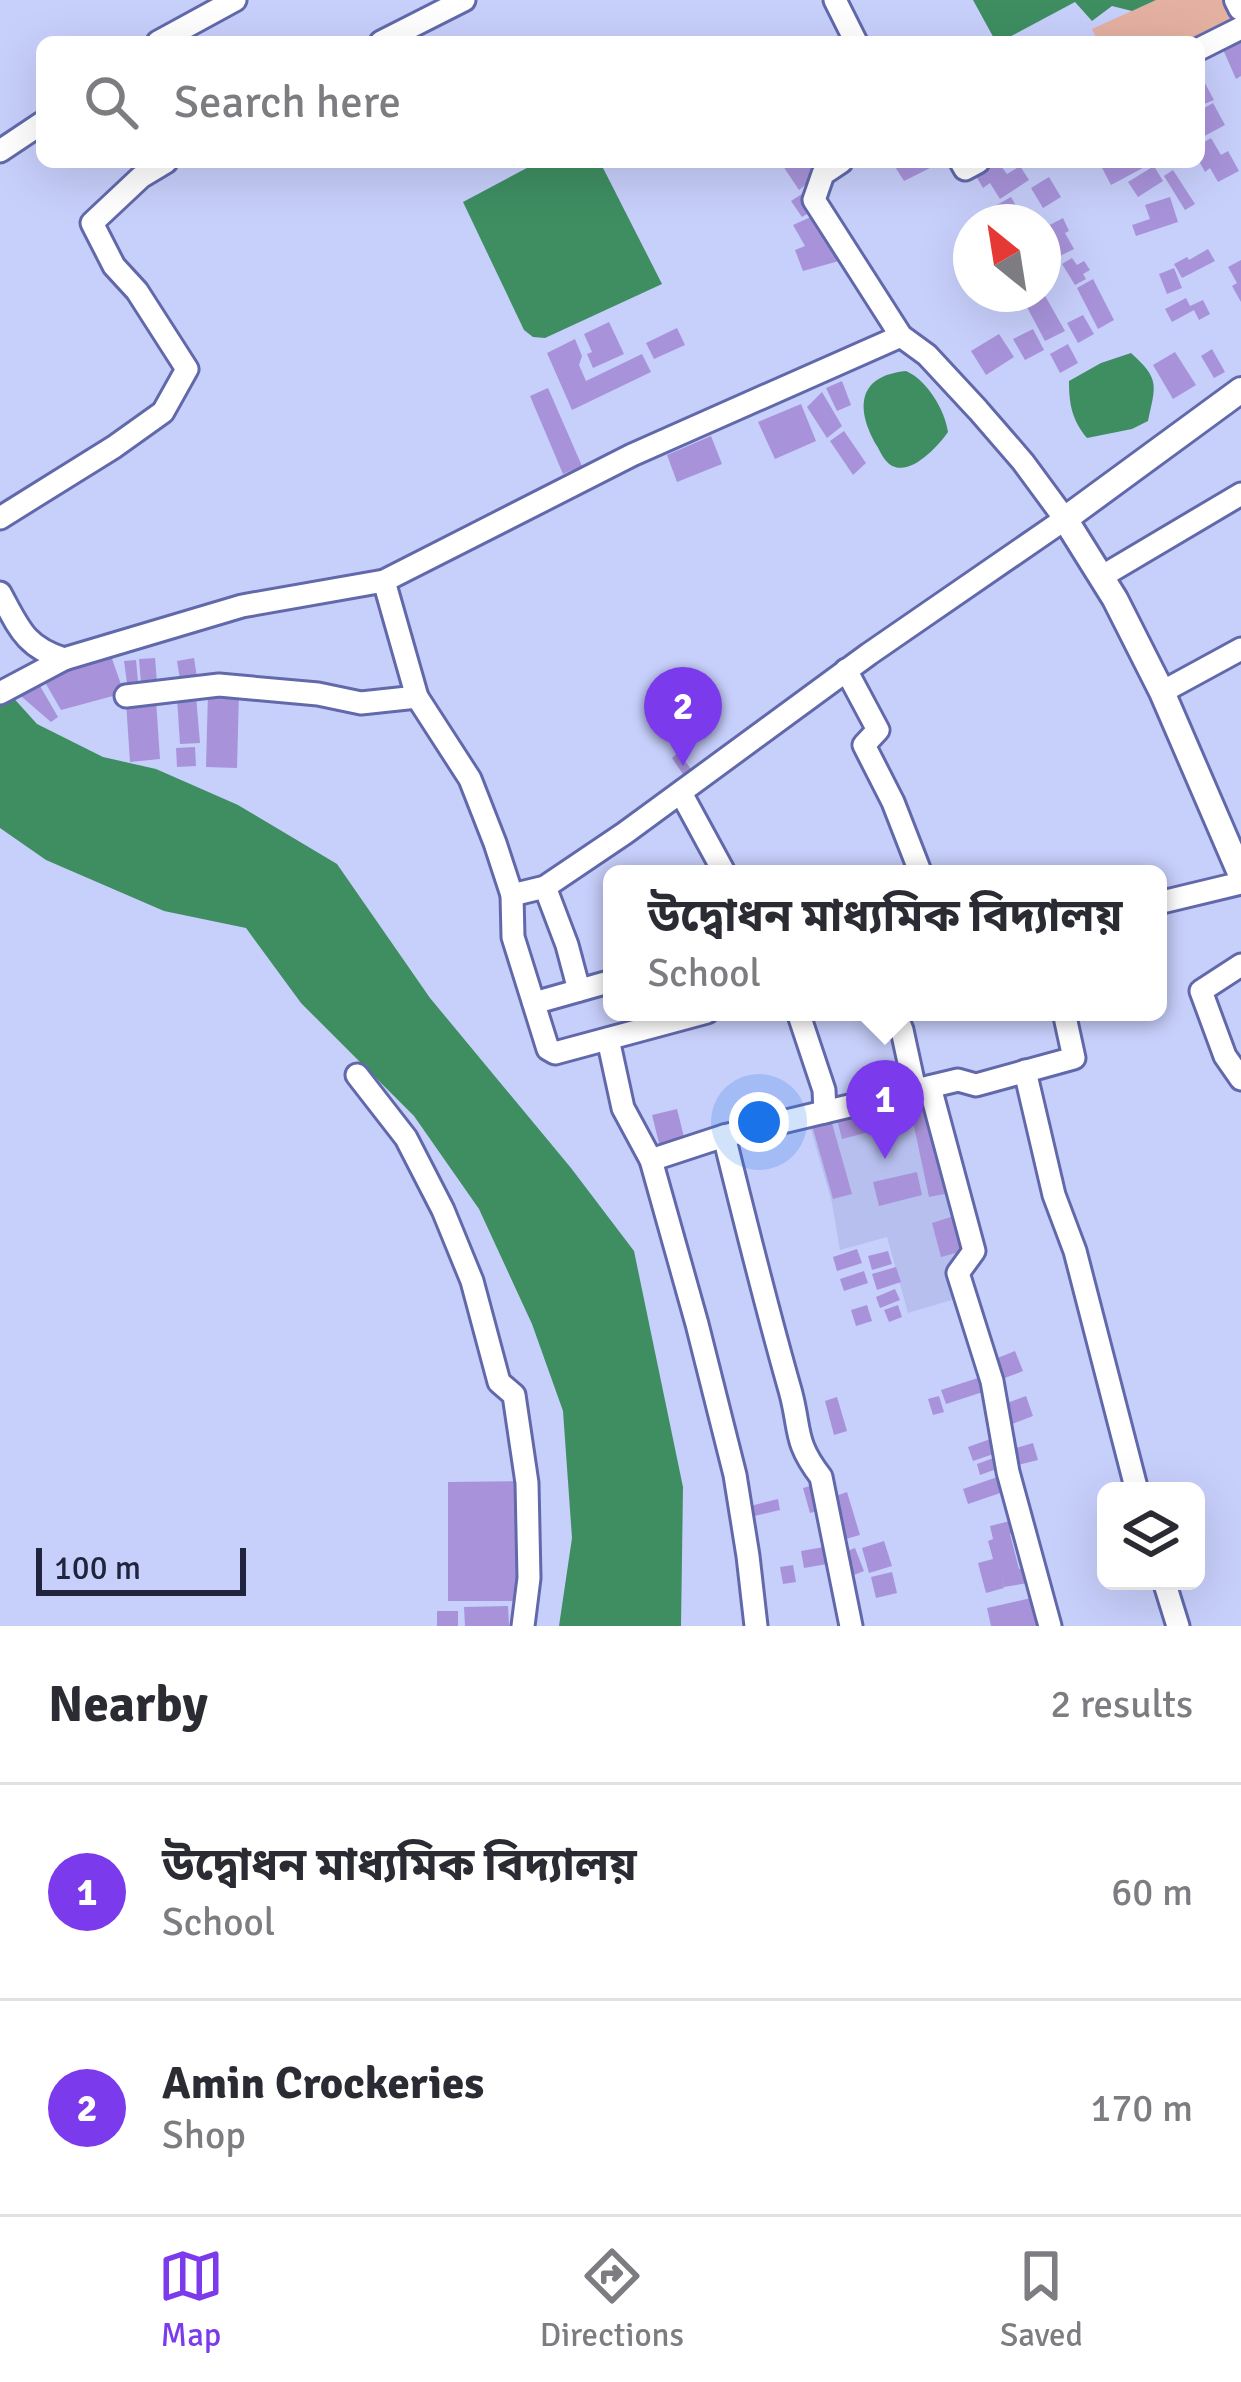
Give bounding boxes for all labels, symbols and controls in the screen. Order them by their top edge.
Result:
search box [36,36,1205,168]
icon: search [78,69,144,135]
text: Search here [174,75,401,130]
north arrow [953,204,1061,312]
pin: 2 [644,667,722,766]
popup [603,865,1167,1021]
text: উদ্বোধন মাধ্যমিক বিদ্যালয় [648,889,1122,944]
text: School [648,949,761,997]
pin: 1 [846,1060,924,1159]
your location [729,1092,789,1152]
map controls [1097,1482,1205,1590]
button: layers [1097,1482,1205,1590]
scale bar [36,1542,246,1595]
text: 100 m [54,1548,141,1589]
text: Nearby [48,1673,208,1736]
text: 2 results [1050,1680,1193,1728]
text: উদ্বোধন মাধ্যমিক বিদ্যালয় [162,1838,637,1893]
text: 1 [76,1868,98,1916]
text: 60 m [1111,1868,1193,1916]
text: School [162,1898,275,1946]
text: Amin Crockeries [162,2056,484,2111]
text: 2 [76,2084,98,2132]
text: 170 m [1090,2084,1193,2132]
text: Shop [162,2111,246,2159]
tab: Map [158,2243,224,2356]
tab: Directions [540,2243,684,2356]
tab: Saved [1000,2243,1083,2356]

